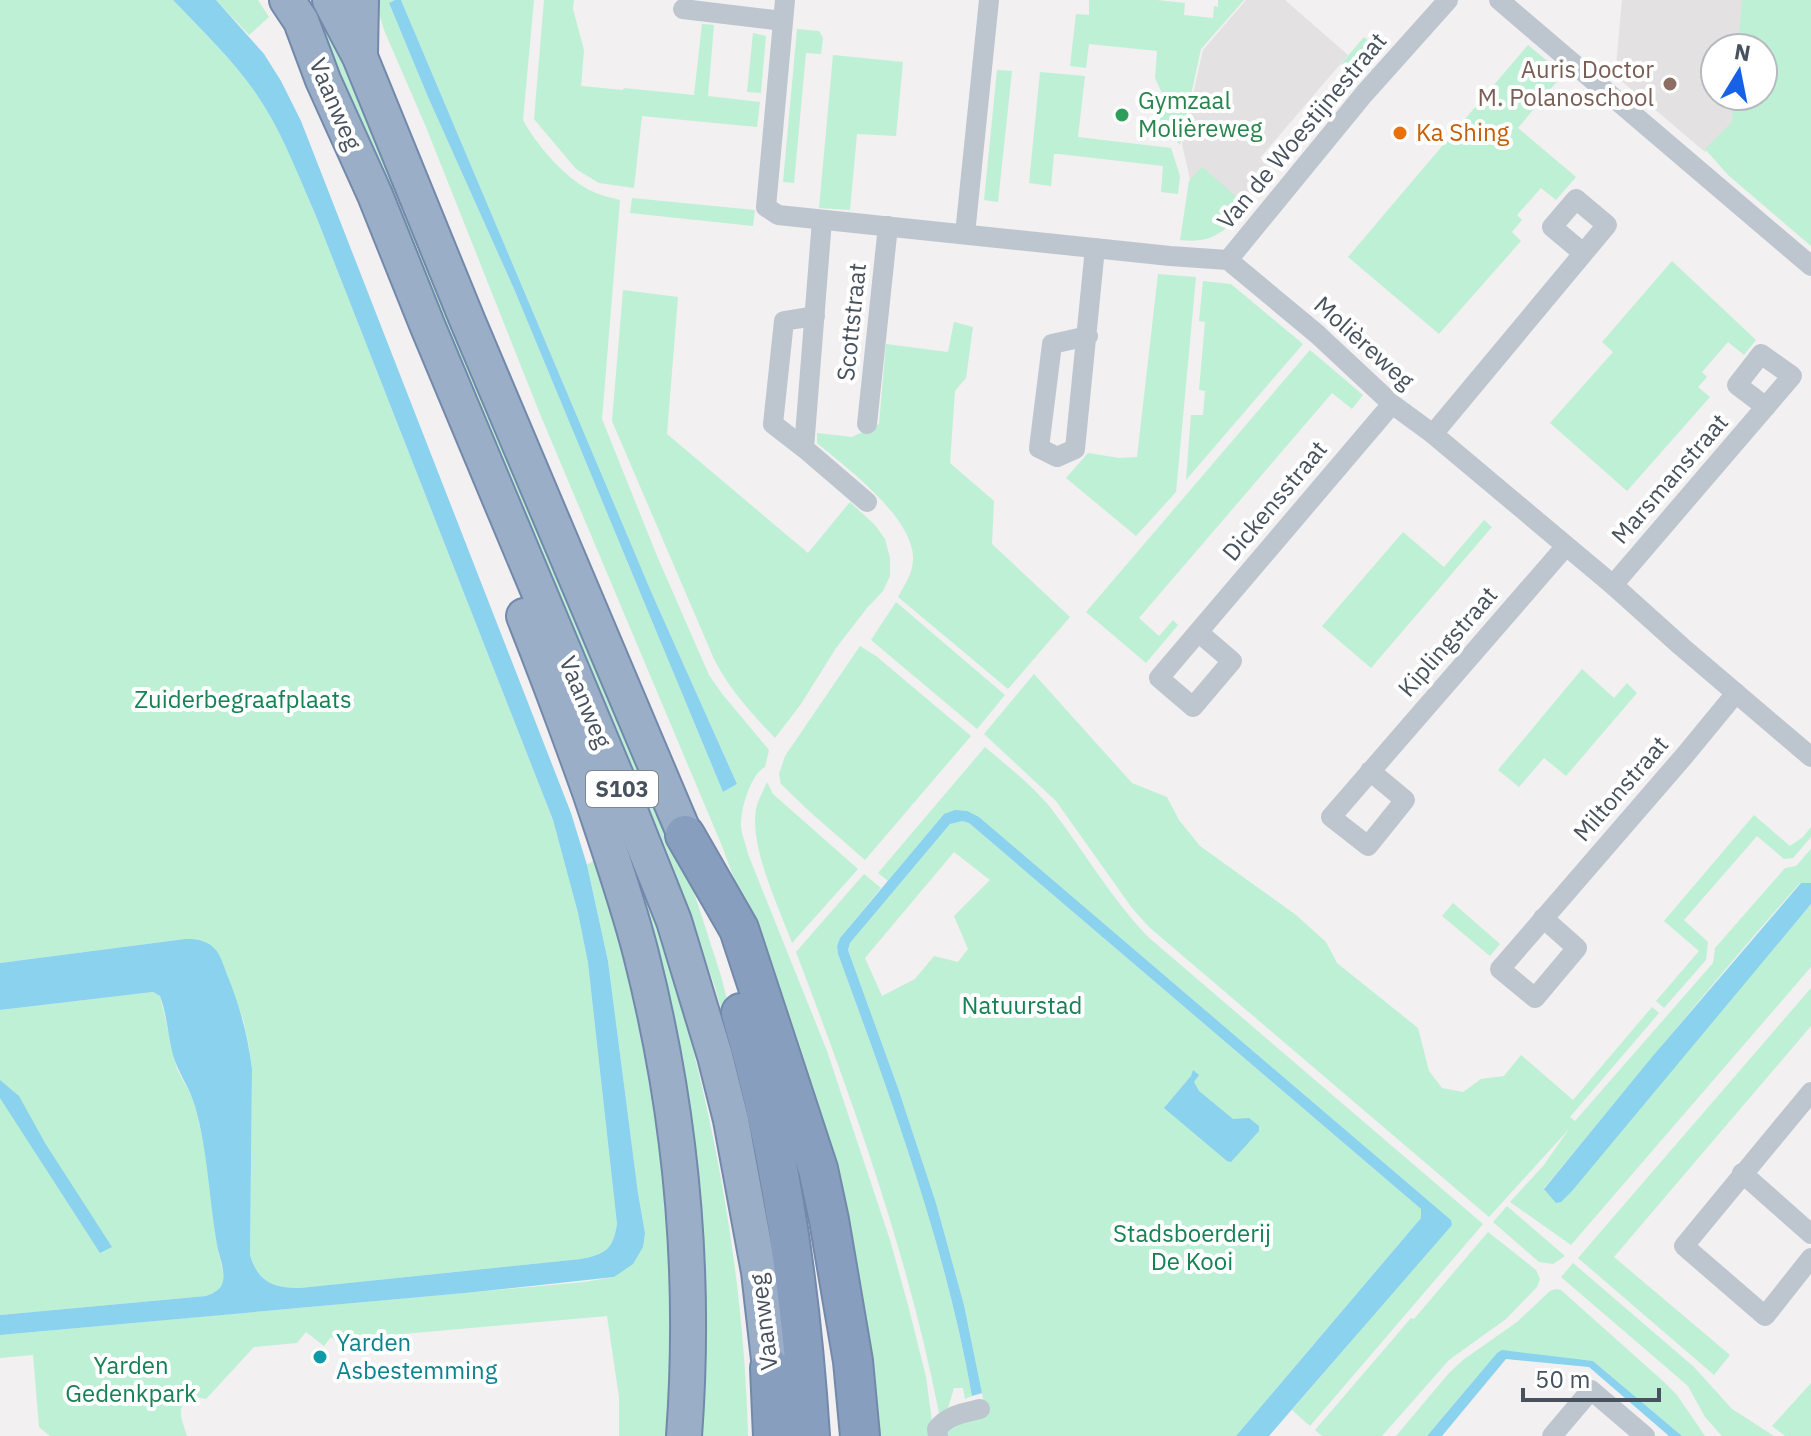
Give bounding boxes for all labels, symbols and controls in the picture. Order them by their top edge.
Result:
street label: Van de Woestijnestraat [1209,25,1393,236]
north arrow [1699,32,1779,112]
text: N [1732,36,1753,67]
street label: Vaanweg [302,53,370,155]
place label: Auris Doctor M. Polanoschool [1478,53,1654,113]
marker: Auris Doctor M. Polanoschool [1661,75,1679,93]
place label: Gymzaal Molièreweg [1138,84,1263,144]
marker: Gymzaal Molièreweg [1113,106,1131,124]
place label: Ka Shing [1416,116,1510,148]
marker: Ka Shing [1391,124,1409,142]
street label: Scottstraat [829,261,873,383]
street label: Molièreweg [1308,289,1422,396]
street label: Marsmanstraat [1604,406,1735,550]
street label: Dickensstraat [1215,434,1334,567]
street label: Kiplingstraat [1390,579,1504,703]
street label: Vaanweg [552,651,620,753]
park label: Zuiderbegraafplaats [134,683,352,715]
street label: Miltonstraat [1566,729,1675,848]
road number: S103 [586,771,658,807]
park label: Natuurstad [962,989,1082,1021]
park label: Stadsboerderij De Kooi [1113,1217,1271,1277]
street label: Vaanweg [741,1272,785,1372]
place label: Yarden Asbestemming [336,1326,498,1386]
marker: Yarden Asbestemming [311,1348,329,1366]
park label: Yarden Gedenkpark [65,1349,197,1409]
scale bar [1523,1352,1659,1402]
text: 50 m [1535,1363,1590,1395]

